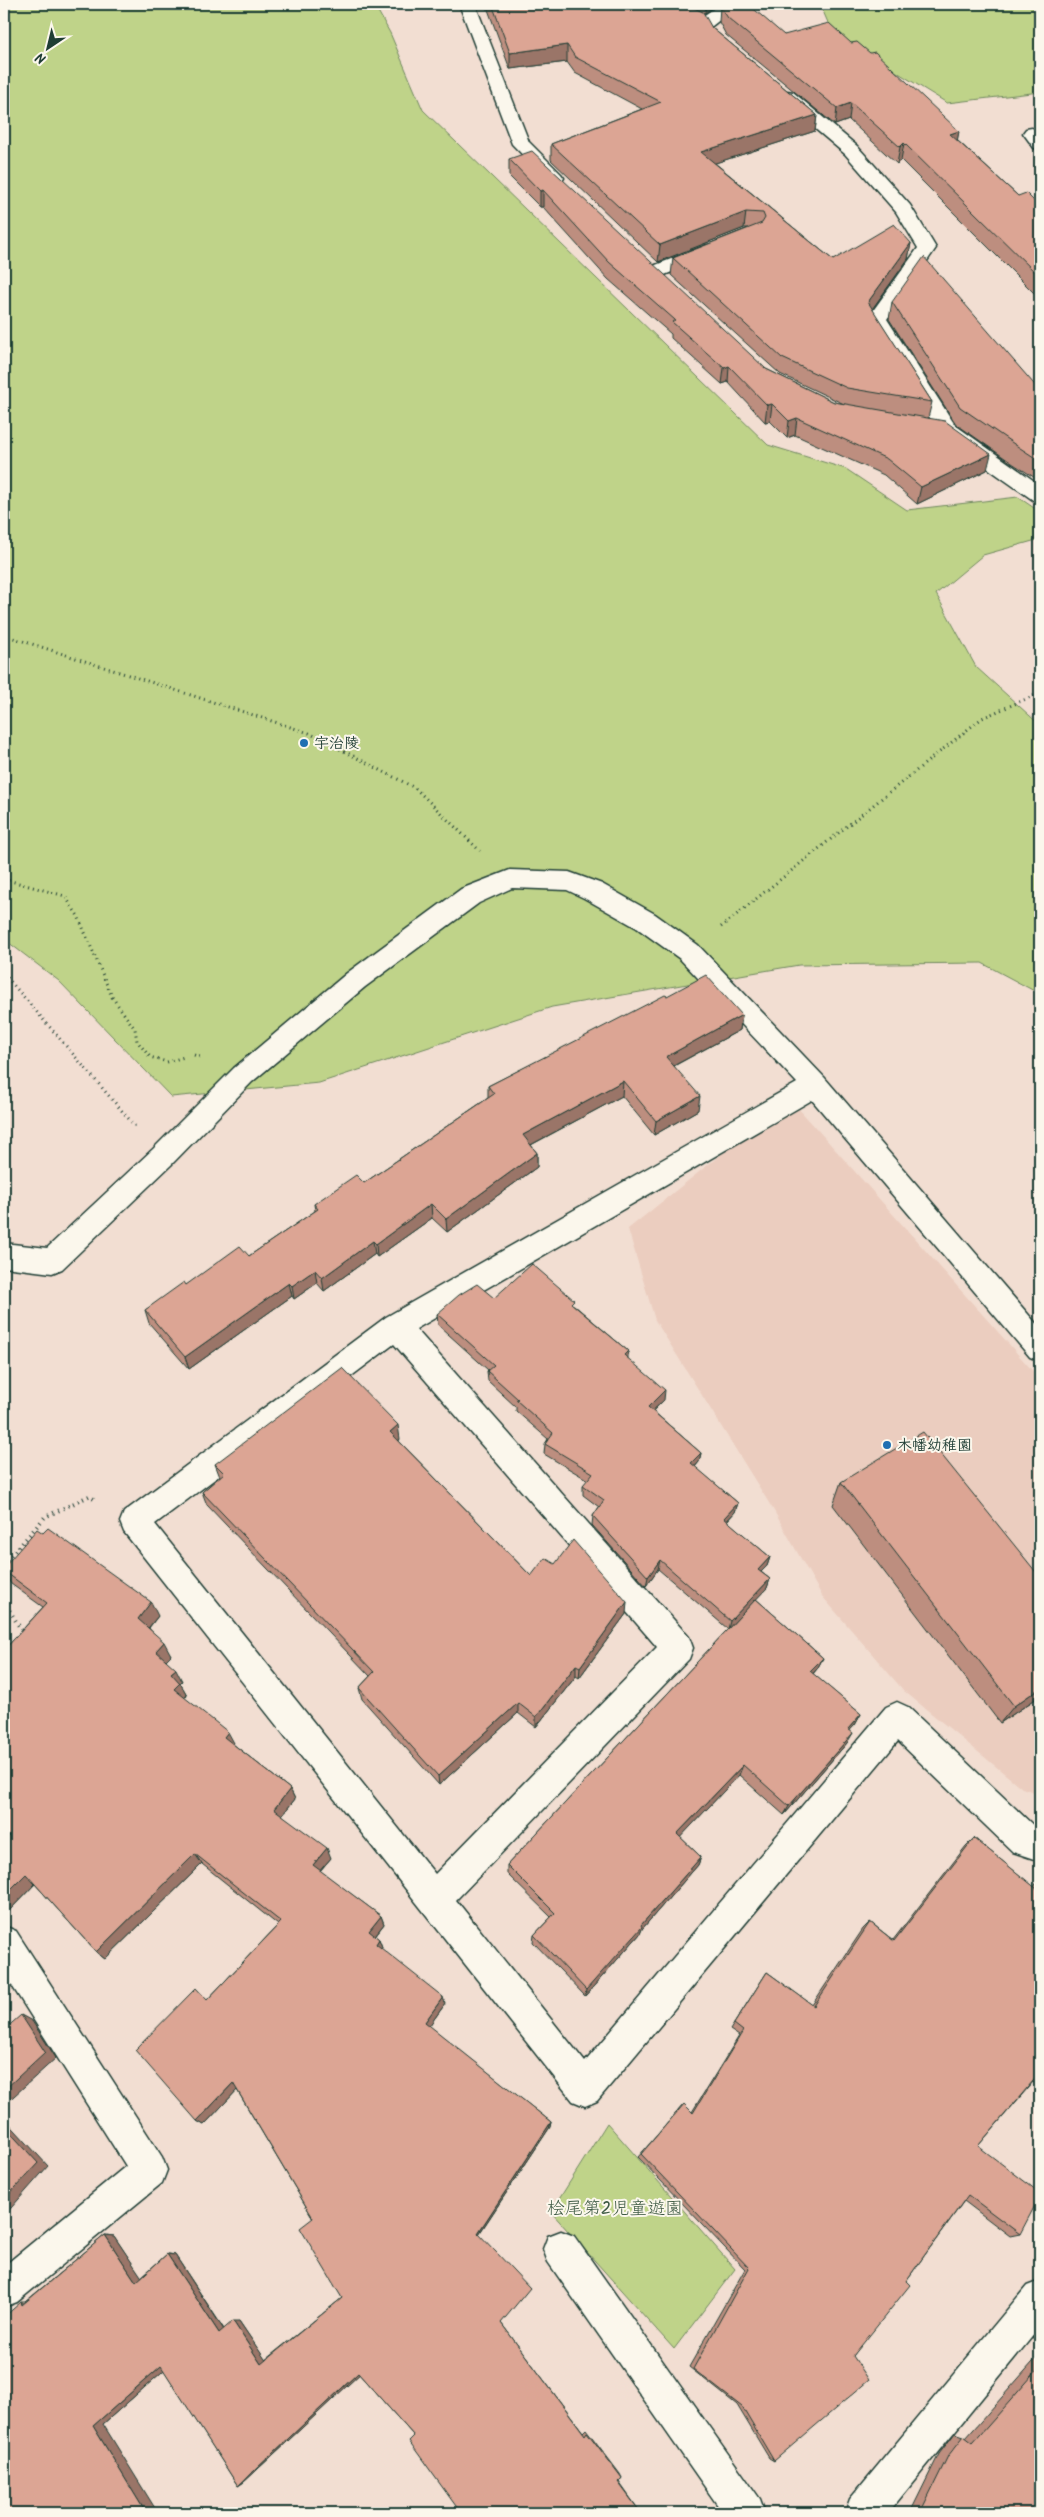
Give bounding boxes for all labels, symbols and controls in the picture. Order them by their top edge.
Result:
north arrow [22,22,72,72]
text: N [31,46,51,69]
place label: 宇治陵 [314,732,359,756]
marker: 宇治陵 [298,737,310,749]
place label: 木幡幼稚園 [897,1434,972,1458]
marker: 木幡幼稚園 [881,1439,893,1451]
park label: 桧尾第2児童遊園 [547,2195,683,2224]

